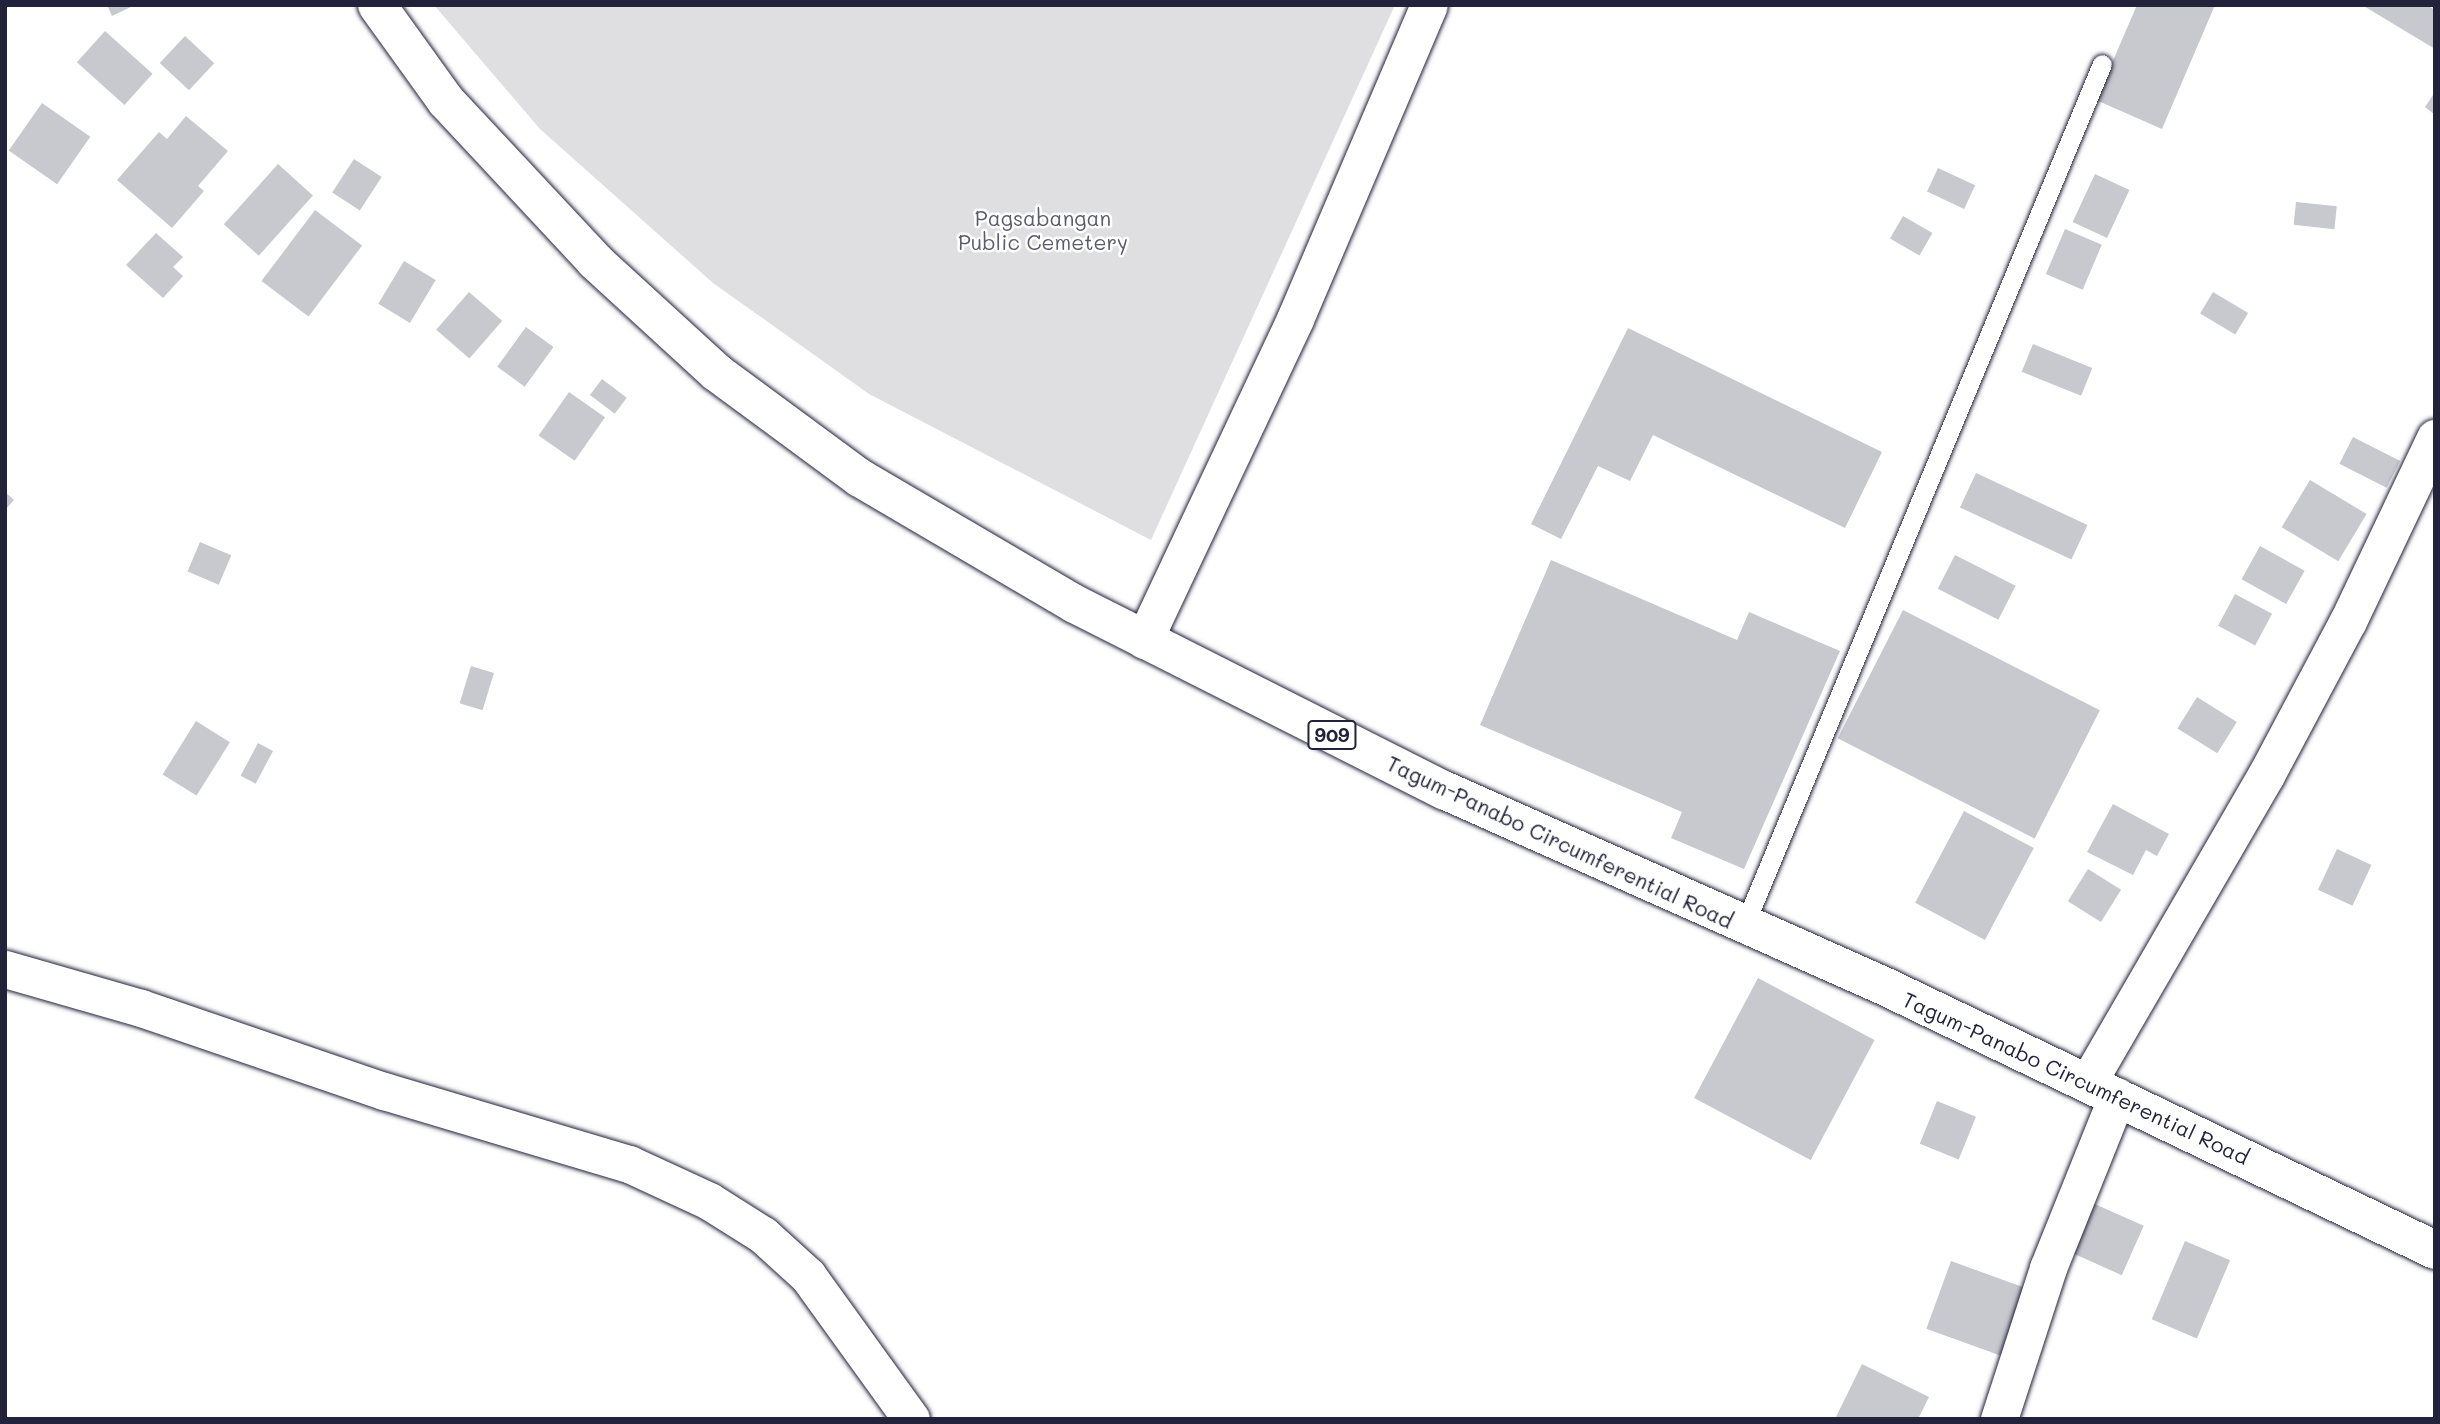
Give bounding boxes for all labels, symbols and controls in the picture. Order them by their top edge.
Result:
park label: Pagsabangan Public Cemetery [958,205,1128,255]
road number: 909 [1306,720,1358,750]
street label: Tagum-Panabo Circumferential Road [1383,750,1737,934]
street label: Tagum-Panabo Circumferential Road [1899,986,2253,1170]

